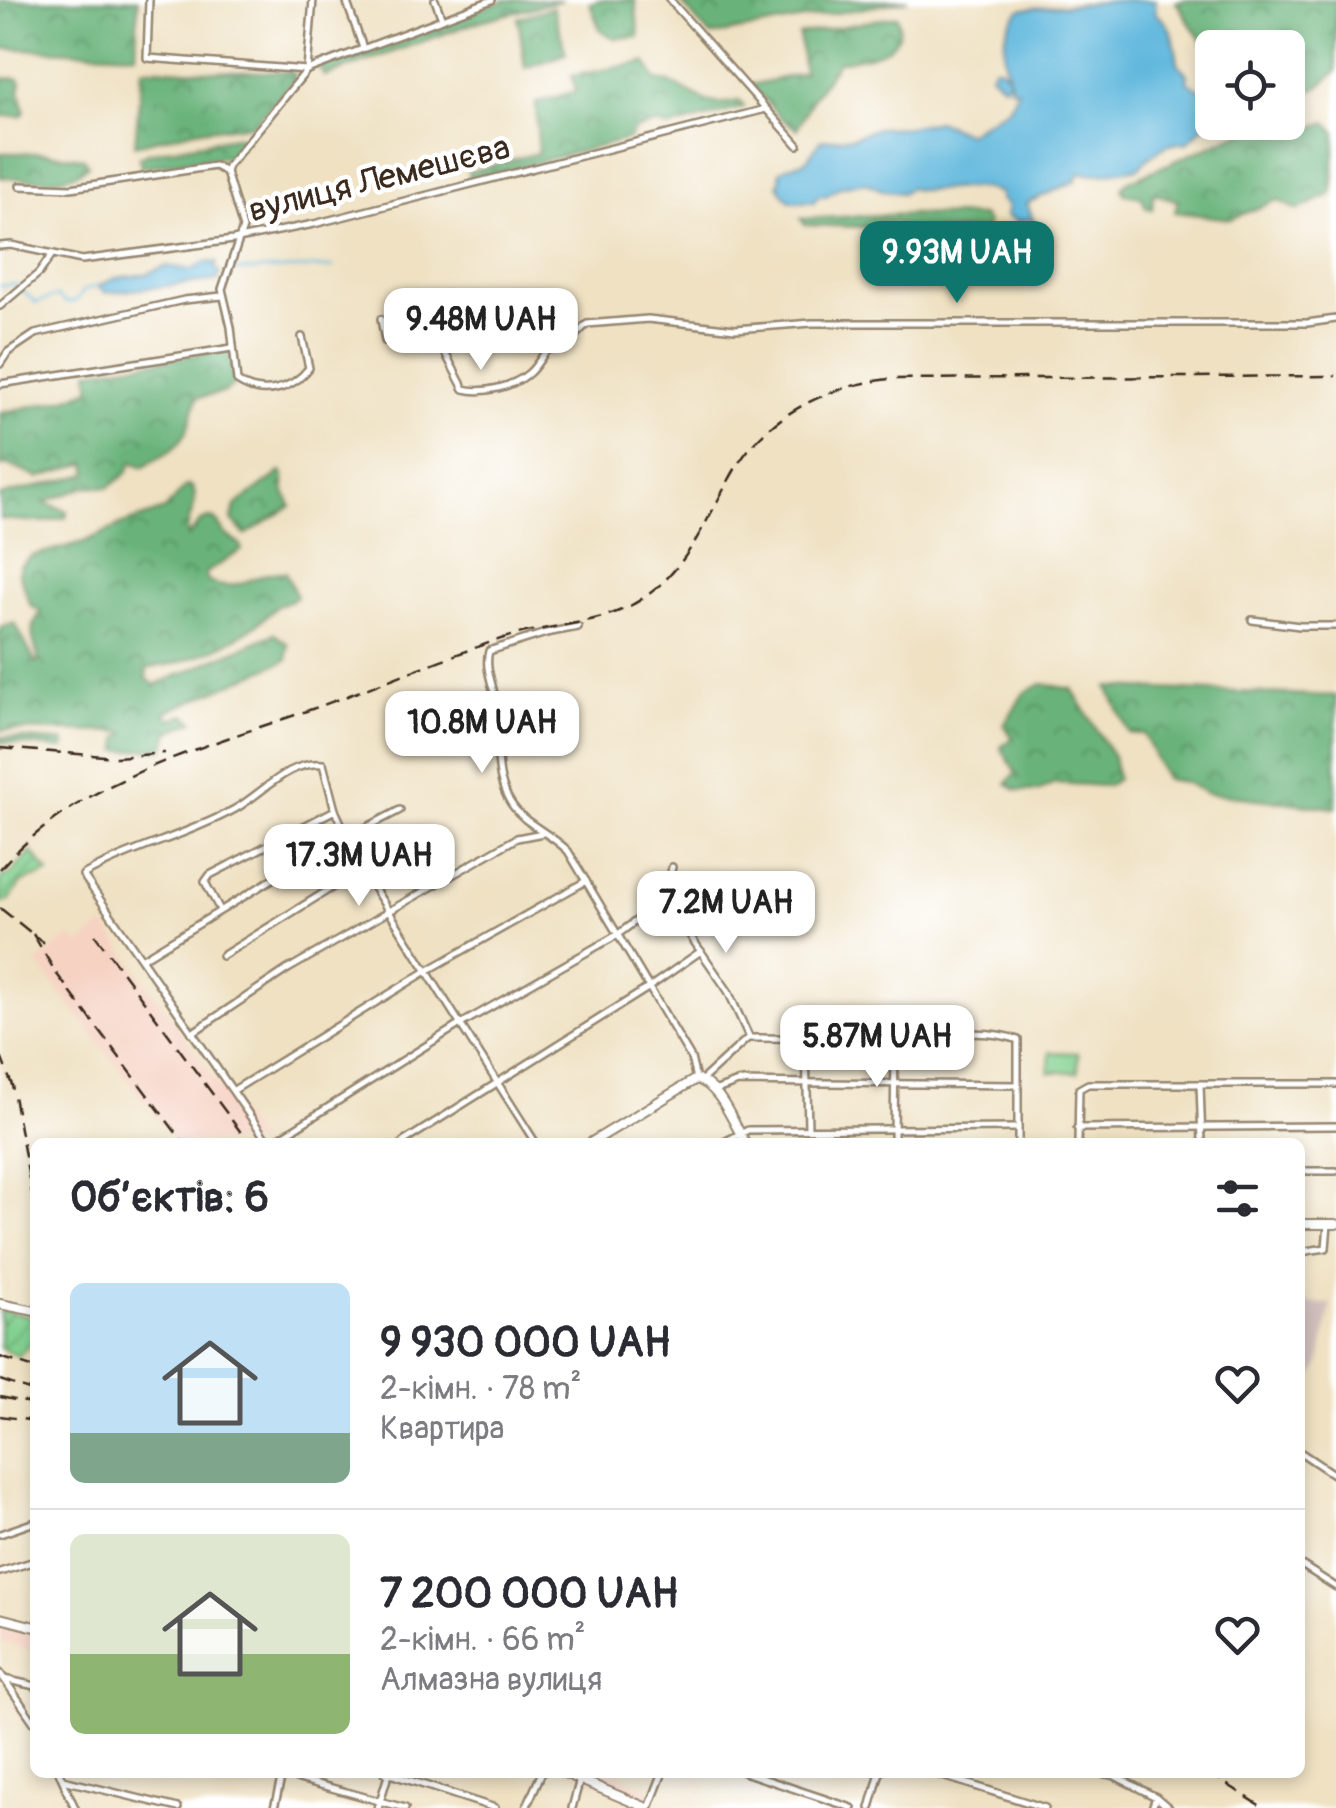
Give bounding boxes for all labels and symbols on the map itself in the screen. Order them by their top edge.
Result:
street label: вулиця Лемешєва [244,125,514,233]
pin: 9.93M UAH [843,221,1071,306]
pin: 9.48M UAH [367,288,595,373]
pin: 10.8M UAH [368,691,596,776]
pin: 17.3M UAH [245,824,473,909]
pin: 7.2M UAH [623,871,829,956]
pin: 5.87M UAH [763,1005,991,1090]

